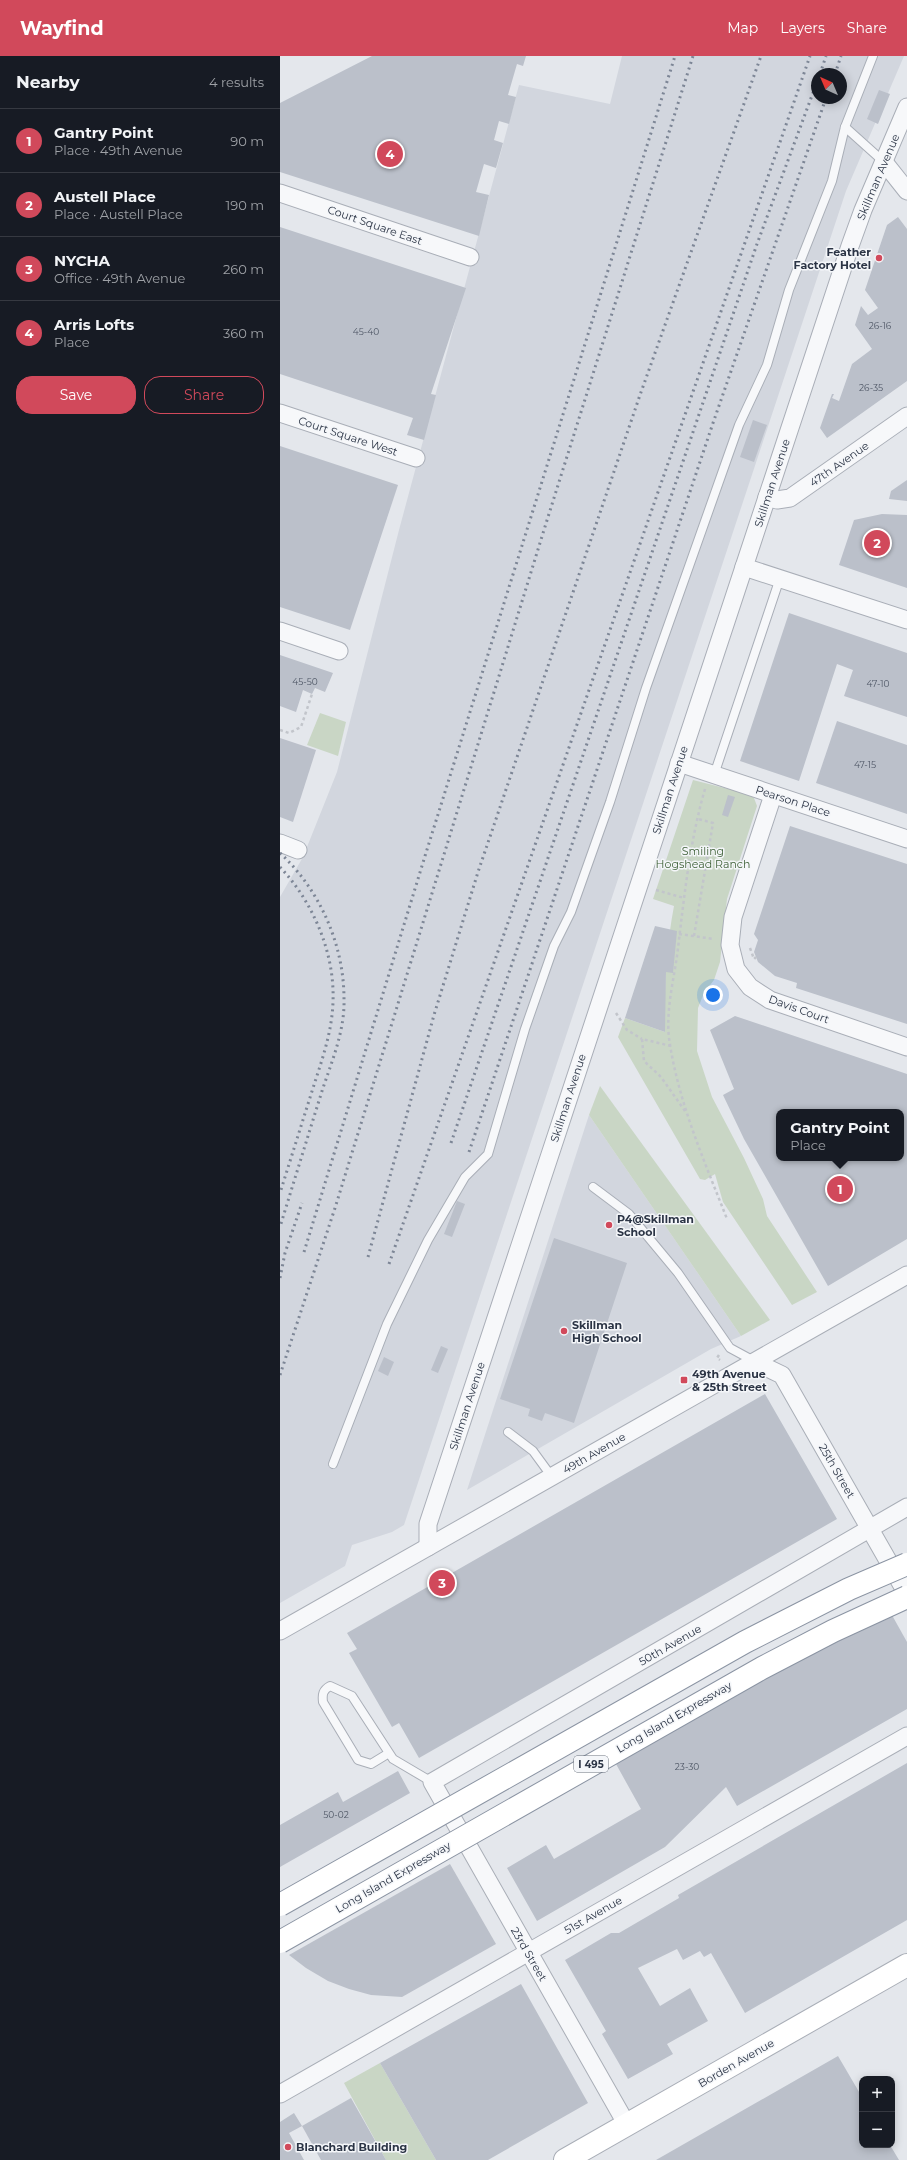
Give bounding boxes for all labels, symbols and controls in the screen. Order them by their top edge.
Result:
text: Wayfind [20,17,104,40]
text: Map [727,19,758,37]
text: Layers [780,19,825,37]
text: Share [847,19,887,37]
north arrow [811,68,847,104]
text: Nearby [16,72,80,92]
text: 4 results [209,74,264,90]
text: Gantry Point [54,123,153,142]
street label: Skillman Avenue [854,132,903,222]
text: 1 [26,133,32,149]
text: 90 m [230,133,264,149]
pin: 4 [377,139,403,169]
text: Place · 49th Avenue [54,142,183,158]
text: Austell Place [54,187,156,206]
text: 2 [25,197,33,213]
text: 190 m [226,197,264,213]
street label: Court Square East [326,202,425,248]
text: Place · Austell Place [54,206,183,222]
place label: Feather Factory Hotel [794,245,871,272]
text: NYCHA [54,251,110,270]
marker: Feather Factory Hotel [874,253,884,263]
text: 3 [25,261,33,277]
text: 260 m [223,261,264,277]
text: Office · 49th Avenue [54,270,185,286]
text: Arris Lofts [54,315,134,334]
house number: 26-16 [869,320,892,331]
text: 4 [25,325,33,341]
text: 360 m [223,325,264,341]
house number: 45-40 [353,326,379,337]
text: Place [54,334,90,350]
button: Save [16,376,136,414]
button: Share [144,376,264,414]
house number: 26-35 [859,382,883,393]
street label: Court Square West [296,413,400,459]
street label: Skillman Avenue [751,437,793,529]
street label: 47th Avenue [807,438,872,490]
pin: 2 [864,528,890,558]
house number: 45-50 [292,676,318,687]
house number: 47-10 [867,678,889,689]
street label: Skillman Avenue [649,744,691,836]
house number: 47-15 [854,759,876,770]
street label: Pearson Place [754,782,832,820]
park label: Smiling Hogshead Ranch [656,844,750,871]
your location [703,985,723,1005]
street label: Davis Court [767,992,832,1027]
street label: Skillman Avenue [547,1052,589,1144]
popup [776,1109,904,1161]
text: Gantry Point [790,1118,890,1137]
text: Place [790,1137,826,1153]
pin: 1 [827,1174,853,1204]
place label: P4@Skillman School [617,1212,694,1239]
marker: P4@Skillman School [604,1220,614,1230]
place label: Skillman High School [572,1318,641,1345]
marker: Skillman High School [559,1326,569,1336]
street label: Skillman Avenue [446,1360,488,1452]
place label: 49th Avenue & 25th Street [692,1367,767,1394]
marker: 49th Avenue & 25th Street [679,1375,689,1385]
street label: 49th Avenue [560,1429,628,1477]
street label: 25th Street [816,1441,858,1501]
pin: 3 [429,1568,455,1598]
street label: 50th Avenue [636,1621,704,1669]
street label: Long Island Expressway [614,1678,734,1756]
road number: I 495 [574,1756,608,1772]
house number: 23-30 [675,1761,699,1772]
house number: 50-02 [323,1809,349,1820]
street label: Long Island Expressway [333,1838,453,1916]
street label: 51st Avenue [562,1893,625,1937]
street label: 23rd Street [508,1924,550,1984]
street label: Borden Avenue [696,2035,777,2090]
map controls [859,2076,895,2148]
button: + [859,2076,895,2112]
button: − [859,2112,895,2148]
place label: Blanchard Building [296,2140,407,2154]
marker: Blanchard Building [283,2142,293,2152]

